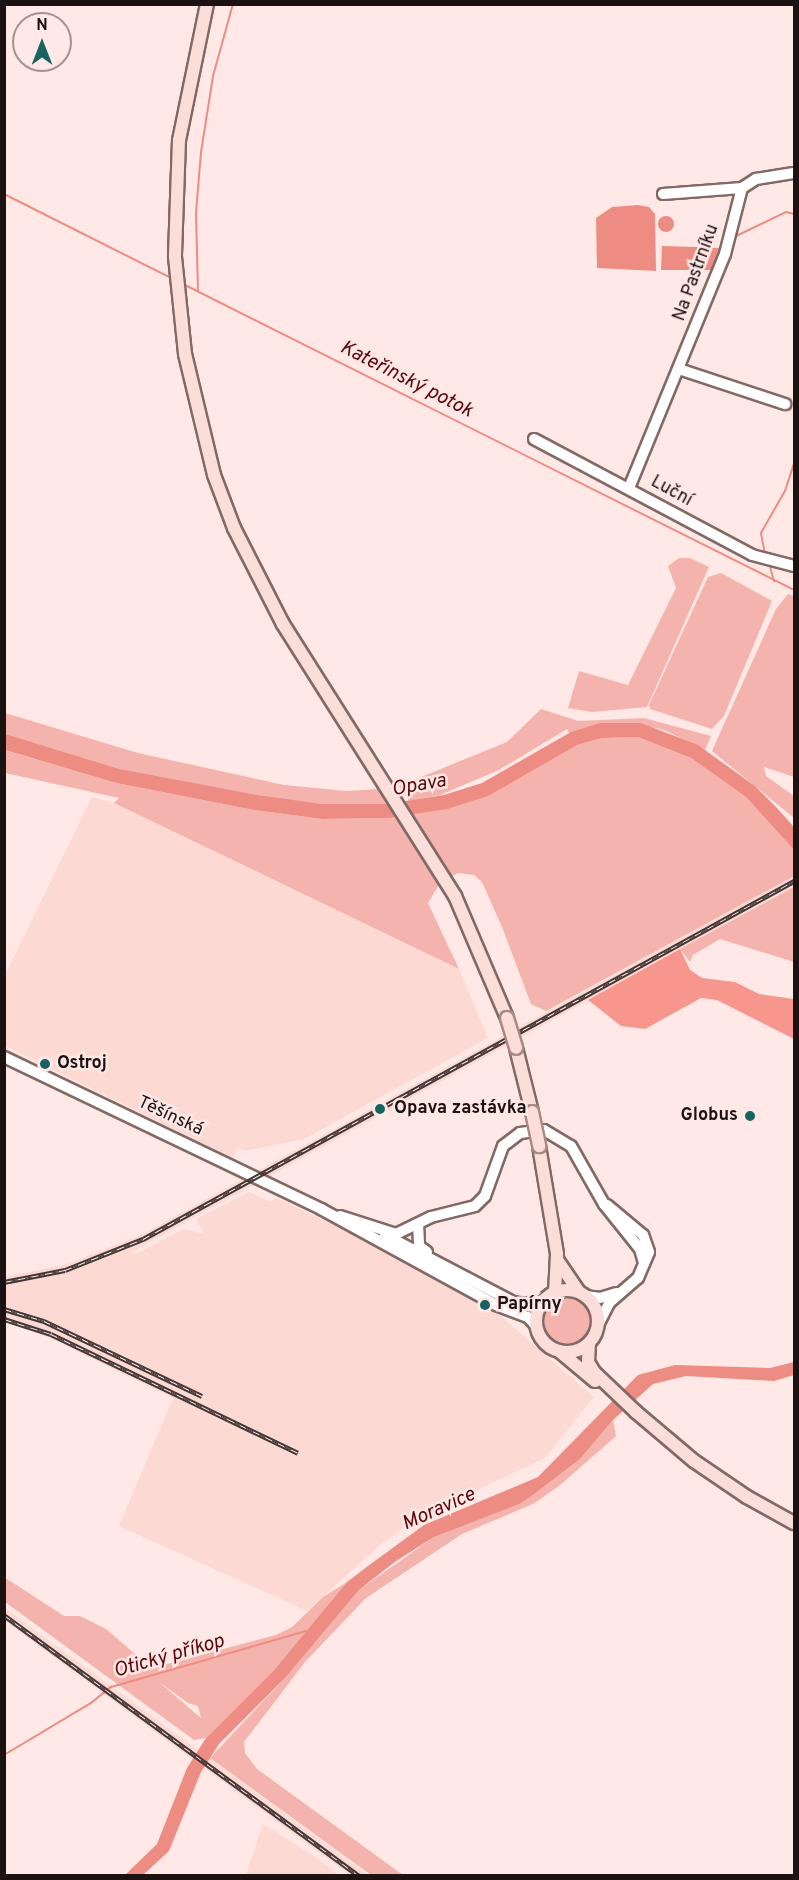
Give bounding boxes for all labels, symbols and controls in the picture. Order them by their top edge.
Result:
north arrow [12,12,72,72]
text: N [36,16,48,36]
street label: Na Pastrníku [669,222,725,324]
water label: Kateřinský potok [336,336,476,424]
street label: Luční [646,472,696,512]
water label: Opava [390,769,448,803]
place label: Ostroj [57,1053,107,1075]
marker: Ostroj [38,1057,52,1071]
street label: Těšínská [134,1092,206,1142]
place label: Opava zastávka [394,1098,527,1120]
marker: Opava zastávka [371,1100,389,1118]
place label: Globus [680,1105,738,1127]
marker: Globus [743,1109,757,1123]
place label: Papírny [497,1294,562,1316]
marker: Papírny [478,1298,492,1312]
water label: Moravice [399,1483,479,1537]
water label: Otický příkop [111,1630,227,1684]

